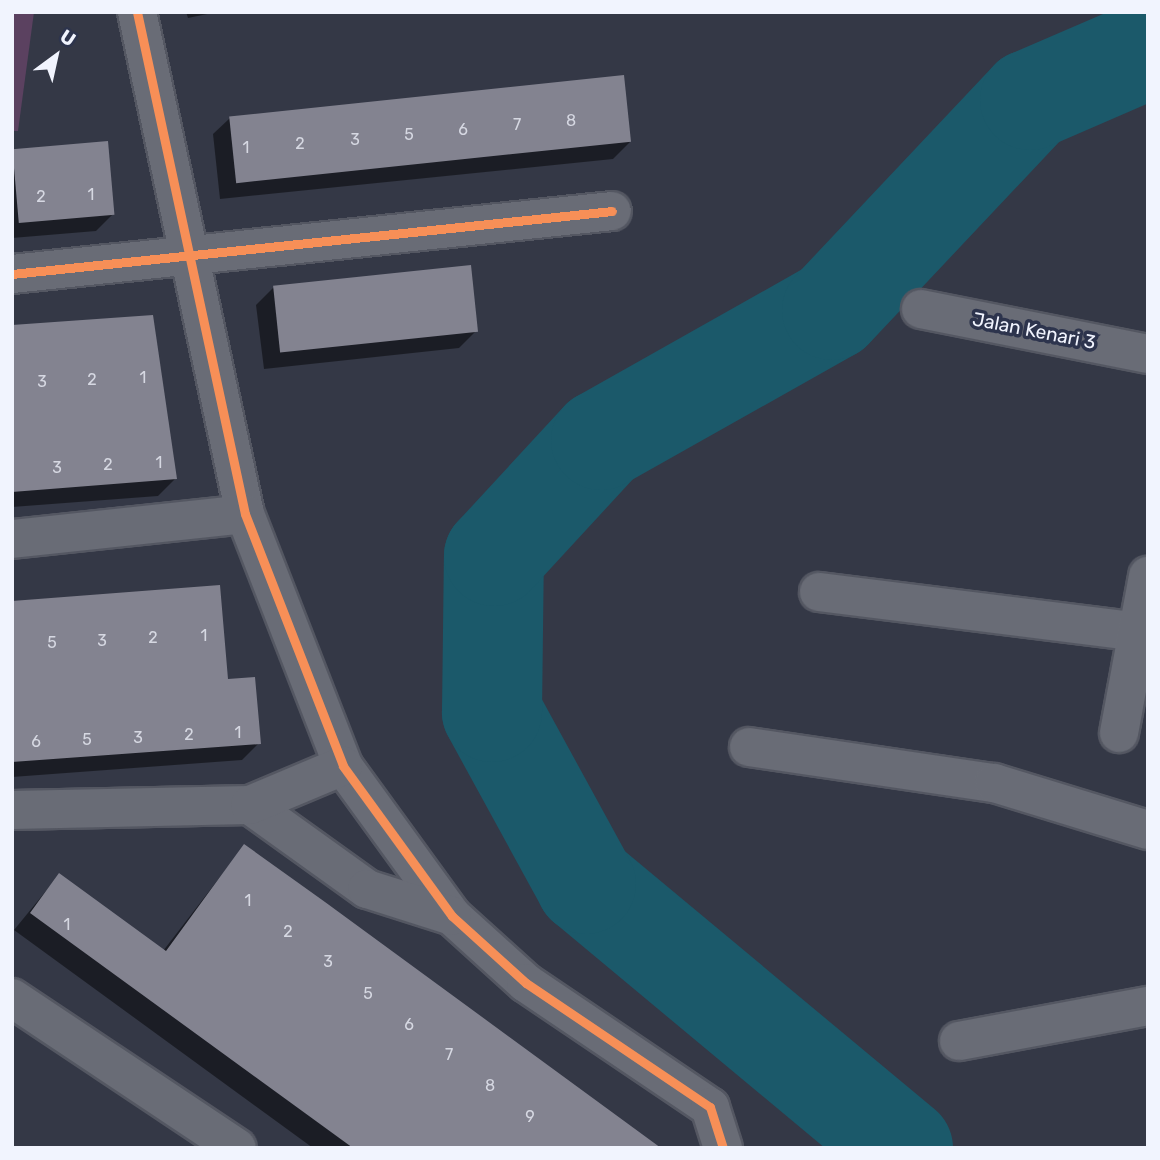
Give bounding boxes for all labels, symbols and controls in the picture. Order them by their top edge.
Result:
north arrow [21,21,91,91]
text: U [56,25,80,51]
house number: 8 [566,111,576,131]
house number: 7 [513,115,521,135]
house number: 6 [458,120,468,140]
house number: 5 [404,125,414,145]
house number: 3 [350,130,360,150]
house number: 2 [295,134,305,154]
house number: 1 [243,138,249,158]
house number: 1 [88,185,94,205]
house number: 2 [36,187,46,207]
street label: Jalan Kenari 3 [970,308,1098,354]
house number: 1 [140,368,146,388]
house number: 2 [87,370,97,390]
house number: 3 [37,372,47,392]
house number: 1 [156,453,162,473]
house number: 2 [103,455,113,475]
house number: 3 [52,458,62,478]
house number: 1 [201,626,207,646]
house number: 2 [148,628,158,648]
house number: 3 [97,631,107,651]
house number: 5 [47,633,57,653]
house number: 1 [235,723,241,743]
house number: 2 [184,725,194,745]
house number: 3 [133,728,143,748]
house number: 5 [82,730,92,750]
house number: 6 [31,732,41,752]
house number: 1 [245,891,251,911]
house number: 1 [64,915,70,935]
house number: 2 [283,922,293,942]
house number: 3 [323,952,333,972]
house number: 5 [363,984,373,1004]
house number: 6 [404,1015,414,1035]
house number: 7 [445,1045,453,1065]
house number: 8 [485,1076,495,1096]
house number: 9 [525,1107,535,1127]

